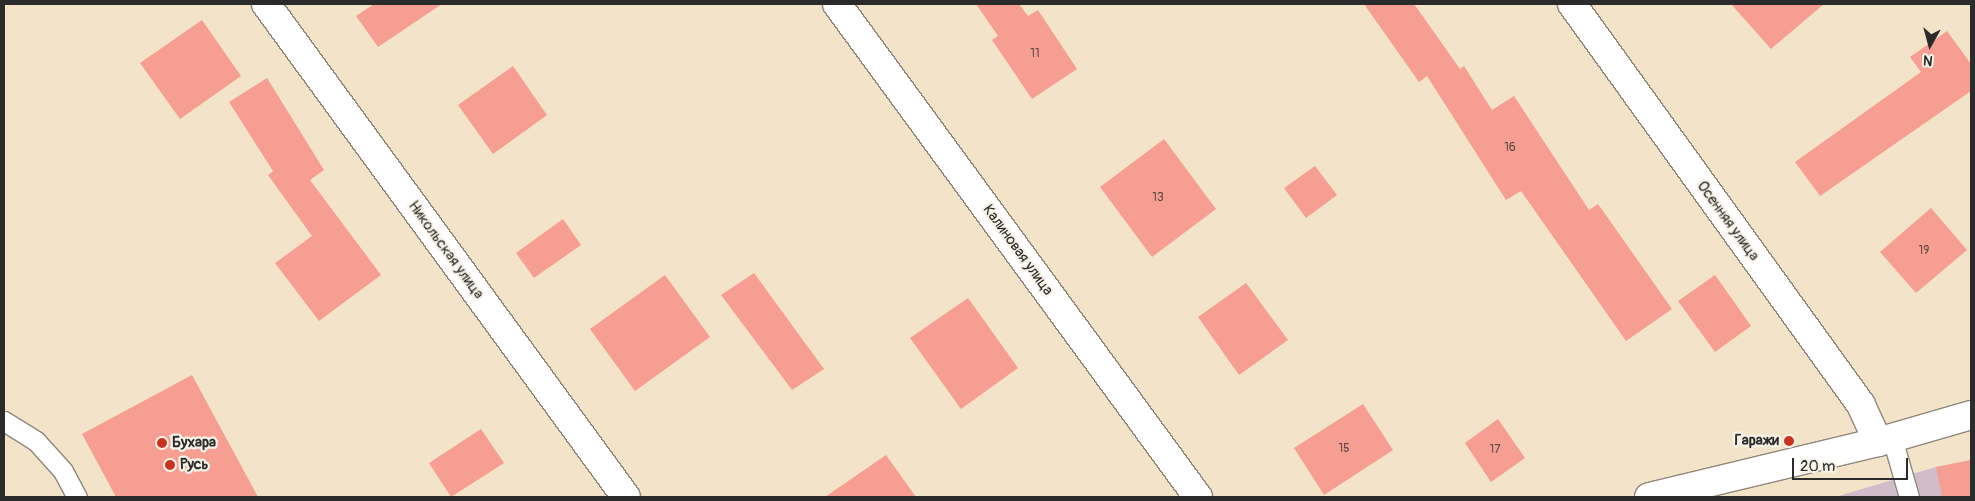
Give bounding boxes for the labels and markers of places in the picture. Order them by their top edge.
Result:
place label: Гаражи [1735,432,1779,450]
place label: Бухара [172,434,216,452]
marker: Гаражи [1783,435,1795,447]
marker: Бухара [156,437,168,449]
place label: Русь [180,456,208,474]
marker: Русь [164,459,176,471]

